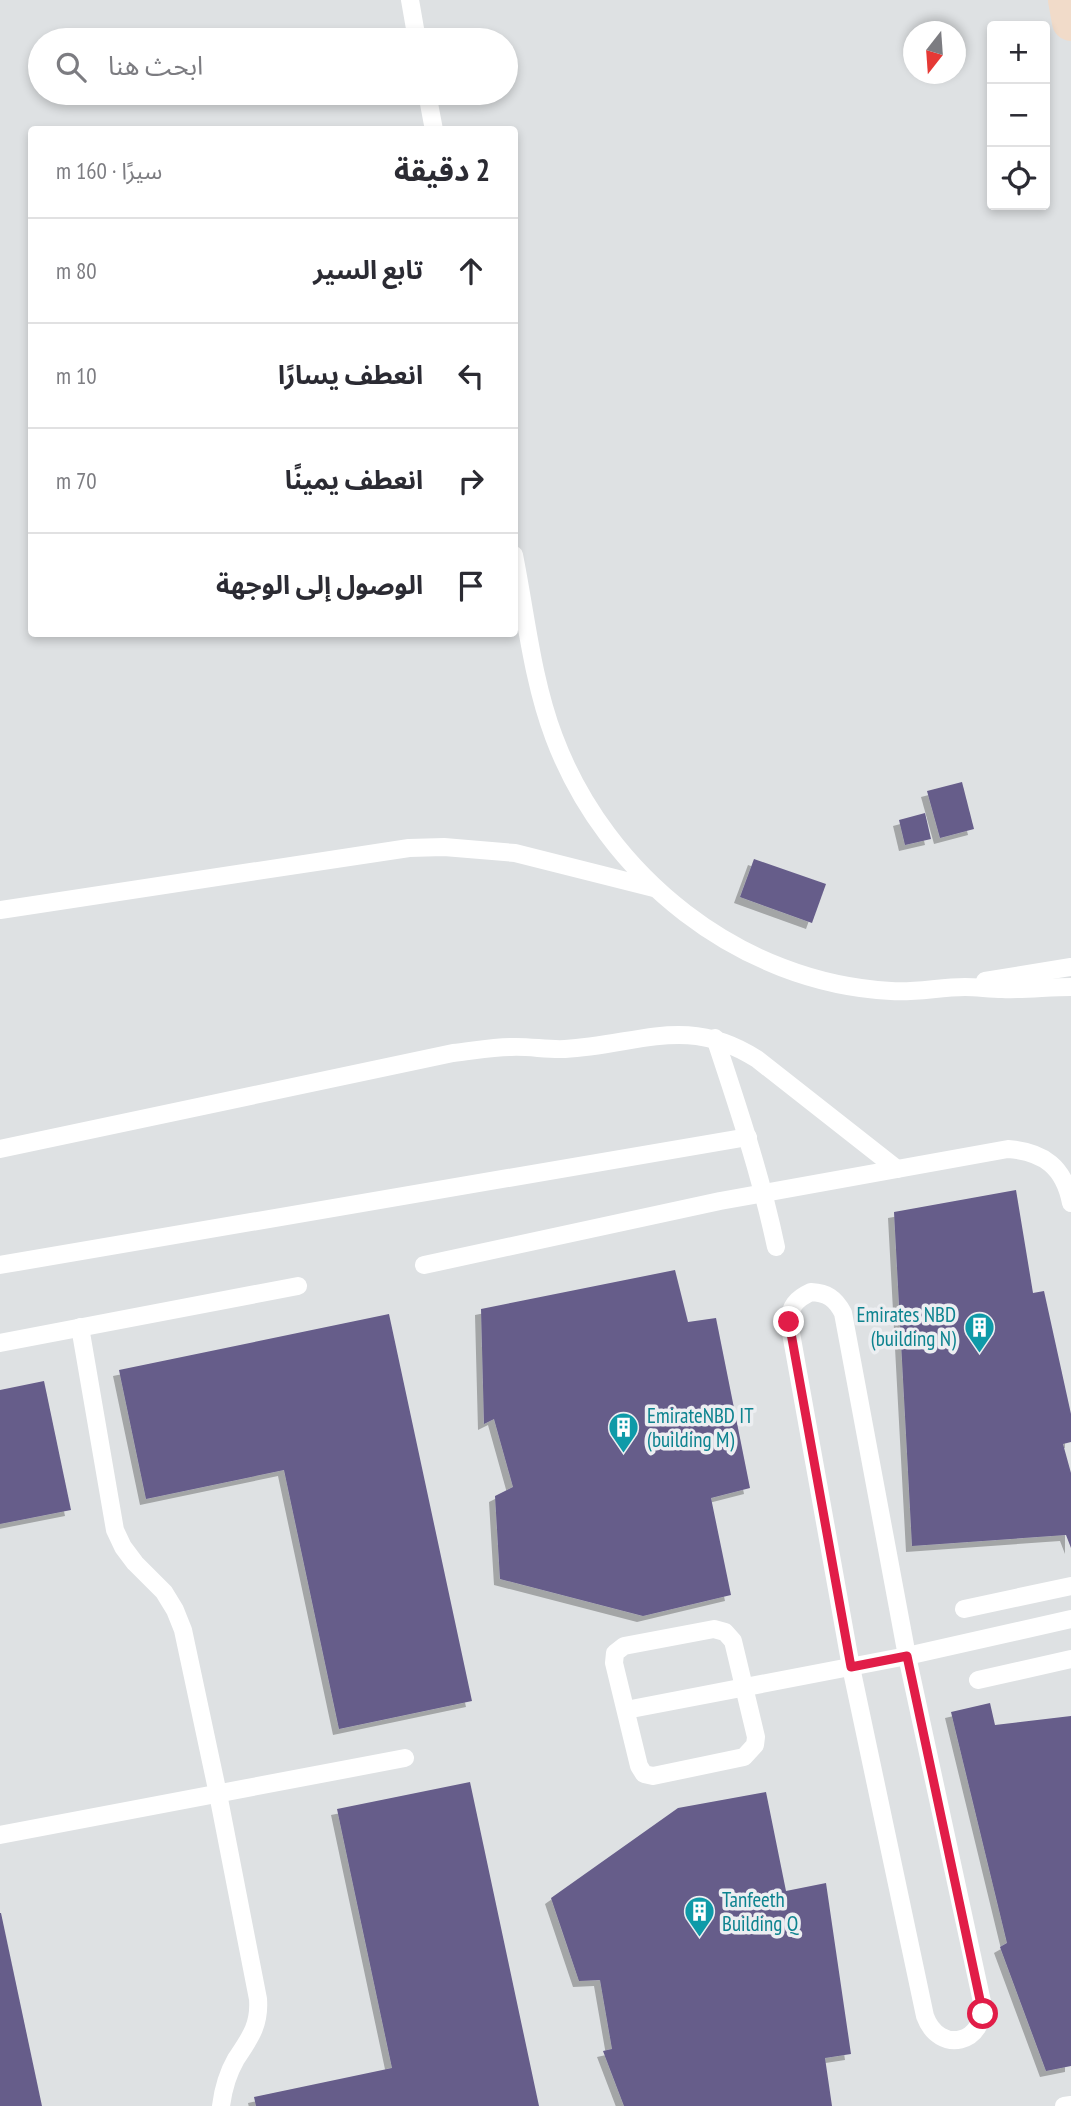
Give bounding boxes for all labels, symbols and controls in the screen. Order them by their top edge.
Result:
north arrow [903,21,966,84]
map controls [987,21,1050,210]
button: + [987,21,1050,84]
search box [28,28,518,105]
icon: search [52,48,90,86]
text: ابحث هنا [108,49,203,82]
button: − [987,84,1050,147]
button: locate [987,147,1050,210]
text: 2 دقيقة [394,150,490,189]
text: سيرًا · 160 m [56,156,162,185]
icon: ahead [452,252,490,290]
text: تابع السير [313,253,423,286]
text: 80 m [56,256,97,285]
icon: left [452,357,490,395]
text: انعطف يسارًا [278,358,423,391]
text: 10 m [56,361,97,390]
icon: right [452,462,490,500]
text: انعطف يمينًا [285,463,423,496]
text: 70 m [56,466,97,495]
icon: arrive [452,567,490,605]
text: الوصول إلى الوجهة [216,568,423,601]
place label: Emirates NBD (building N) [857,1301,956,1352]
route end [773,1306,804,1337]
building icon: Emirates NBD (building N) [962,1310,996,1354]
place label: EmirateNBD IT (building M) [647,1402,754,1453]
building icon: EmirateNBD IT (building M) [607,1411,641,1455]
place label: Tanfeeth Building Q [722,1886,799,1937]
building icon: Tanfeeth Building Q [682,1895,716,1939]
route start [967,1998,998,2029]

